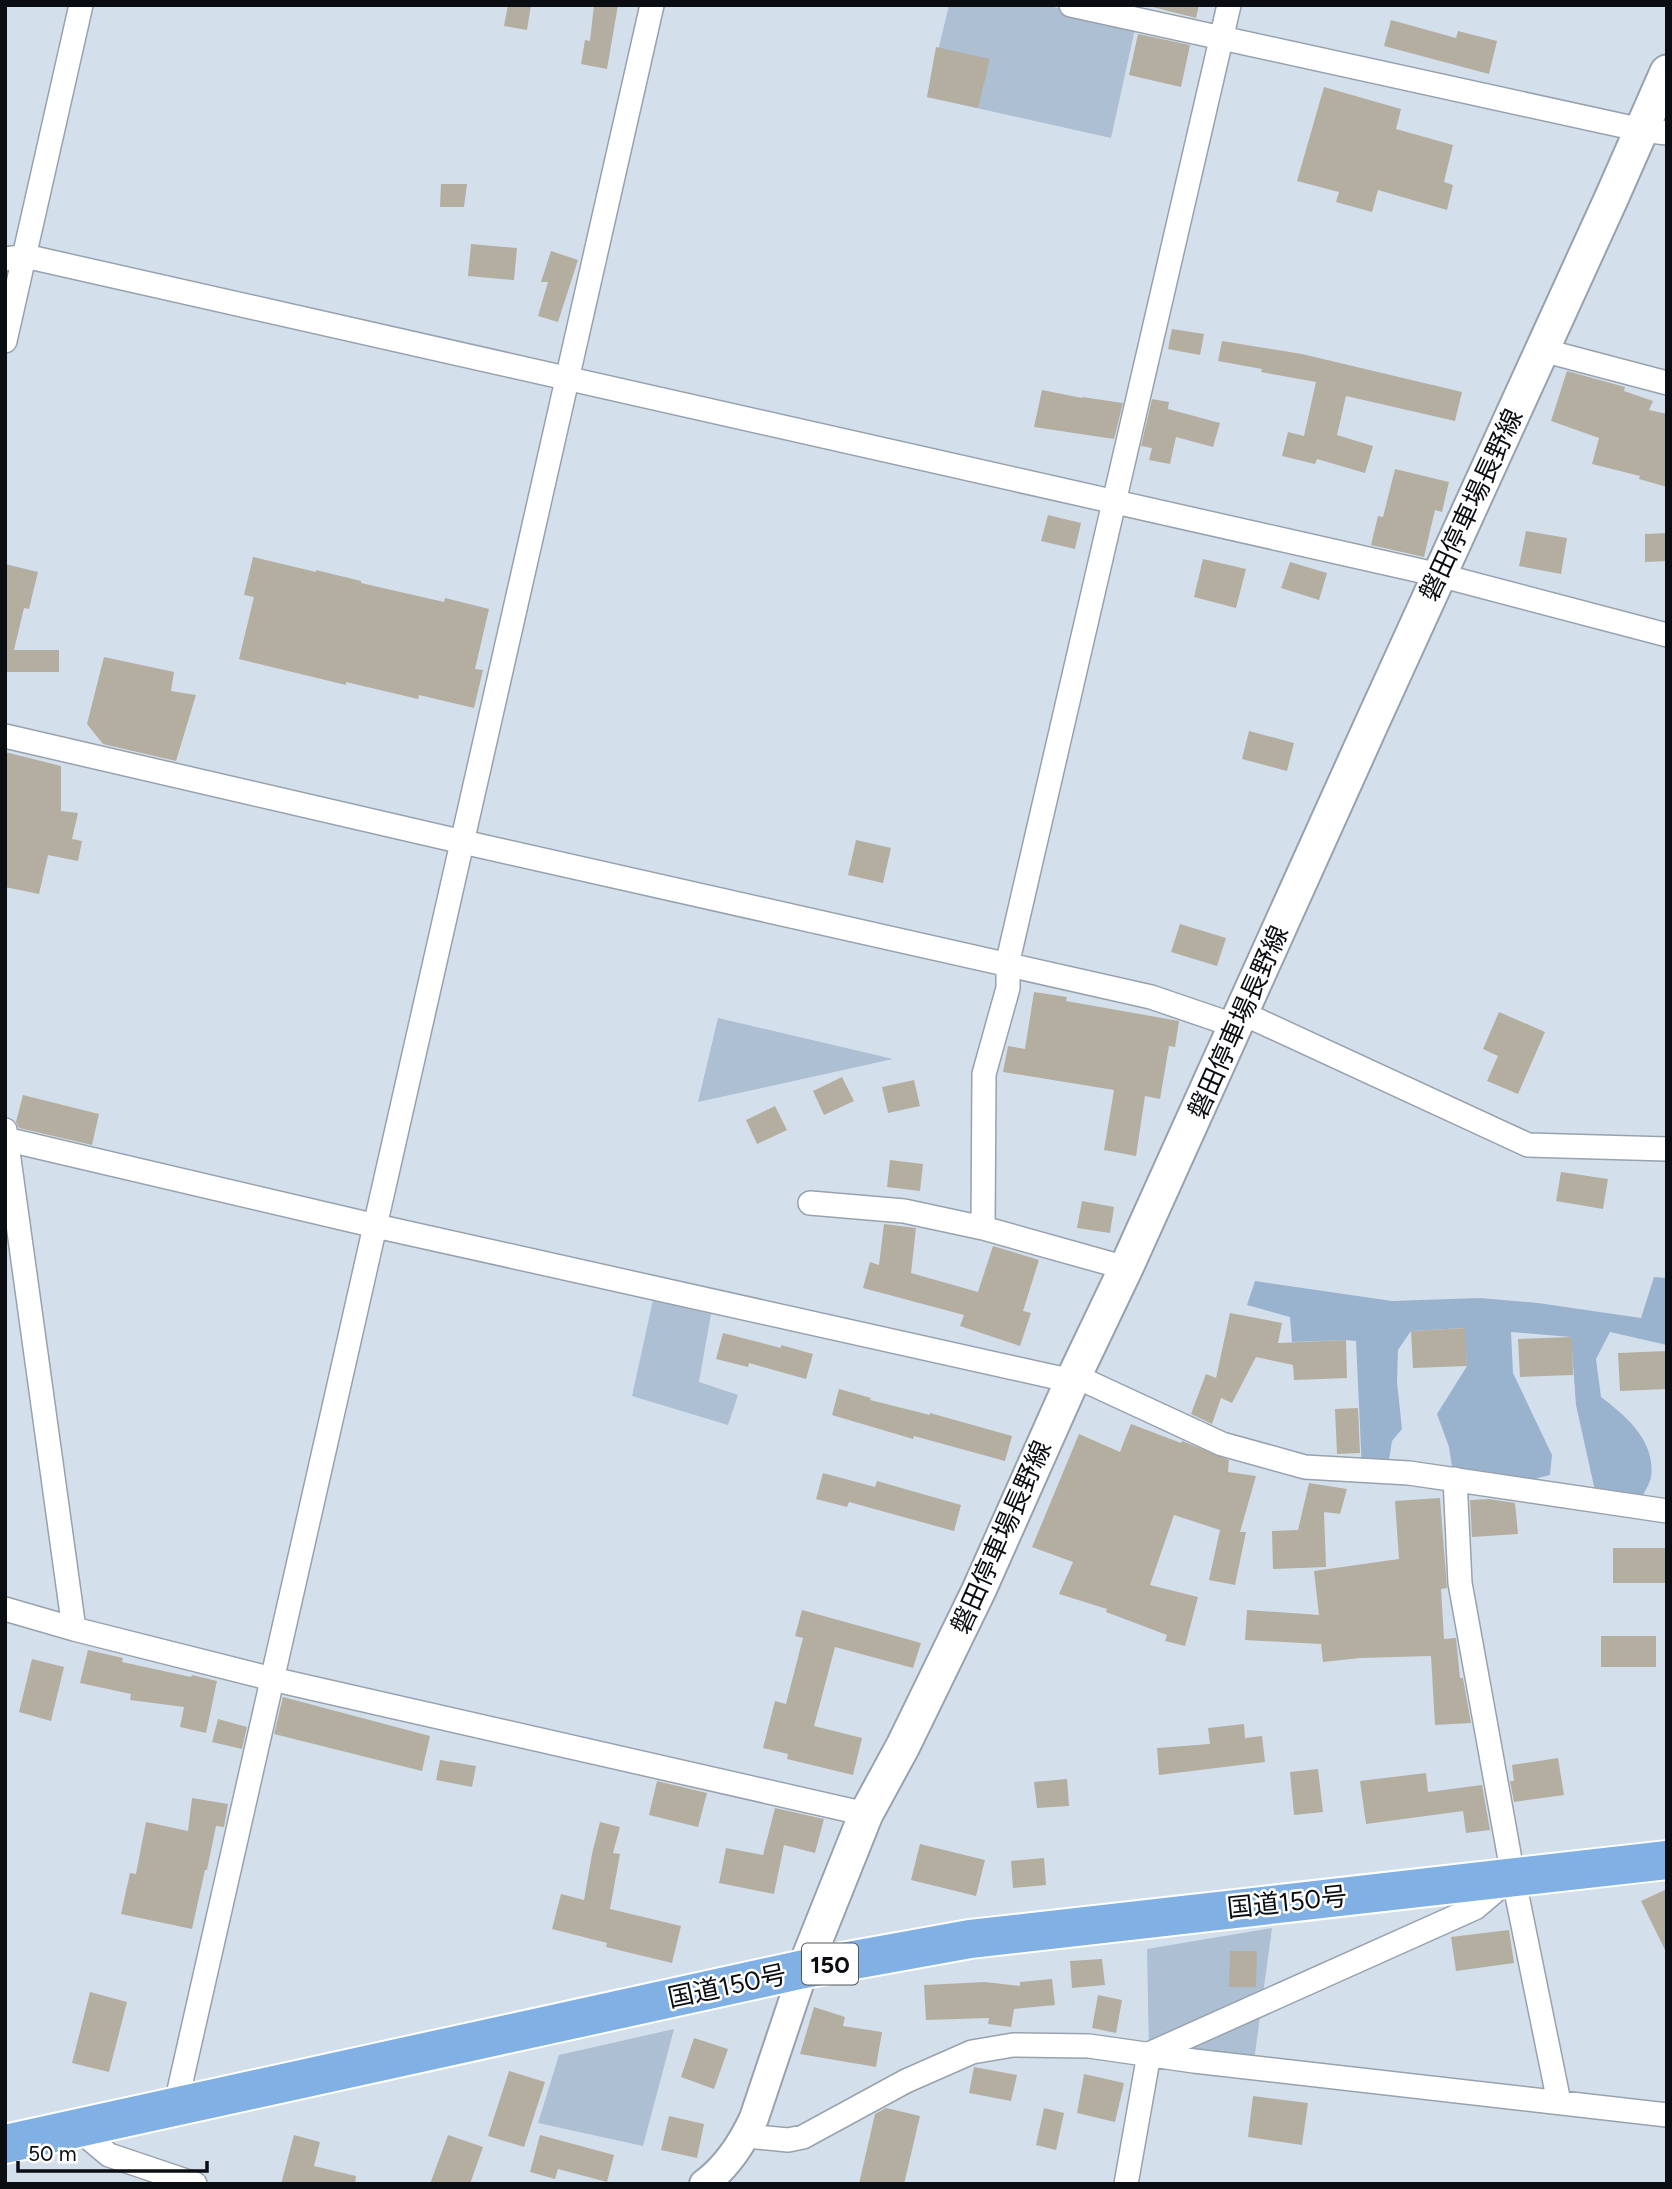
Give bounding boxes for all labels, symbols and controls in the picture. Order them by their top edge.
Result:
street label: 磐田停車場長野線 [1413,404,1529,606]
street label: 磐田停車場長野線 [1181,920,1295,1124]
street label: 磐田停車場長野線 [944,1435,1058,1639]
street label: 国道150号 [1225,1880,1349,1924]
road number: 150 [802,1943,858,1984]
street label: 国道150号 [665,1958,789,2014]
scale bar [18,2130,206,2174]
text: 50 m [28,2141,77,2166]

